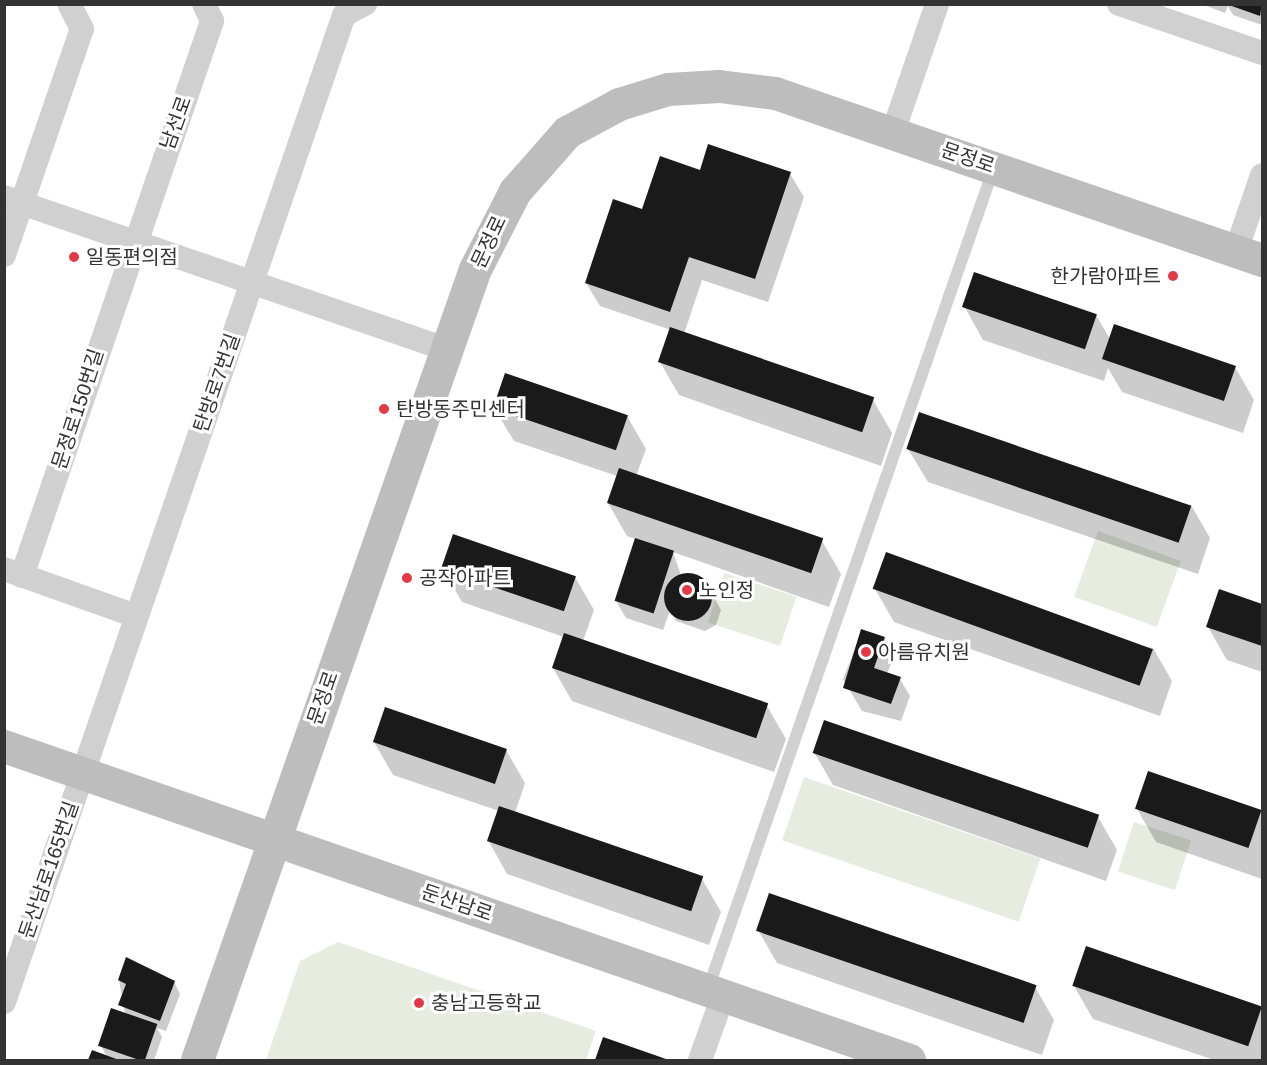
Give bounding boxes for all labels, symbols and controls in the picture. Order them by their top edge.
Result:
street label: 남선로 [155,93,197,153]
street label: 문정로 [938,138,998,178]
street label: 문정로 [466,212,512,272]
place label: 일동편의점 [86,245,178,269]
marker: 일동편의점 [67,250,81,264]
place label: 한가람아파트 [1051,264,1161,288]
marker: 한가람아파트 [1166,269,1180,283]
street label: 탄방로7번길 [189,330,245,436]
street label: 문정로150번길 [47,346,109,472]
place label: 탄방동주민센터 [396,397,525,421]
marker: 탄방동주민센터 [377,402,391,416]
place label: 공작아파트 [419,566,511,590]
marker: 공작아파트 [400,571,414,585]
place label: 노인정 [699,578,754,602]
marker: 노인정 [680,583,694,597]
place label: 아름유치원 [878,640,970,664]
marker: 아름유치원 [859,645,873,659]
street label: 문정로 [303,668,343,728]
street label: 둔산남로165번길 [14,798,84,942]
street label: 둔산남로 [418,880,496,926]
place label: 충남고등학교 [431,991,541,1015]
marker: 충남고등학교 [412,996,426,1010]

